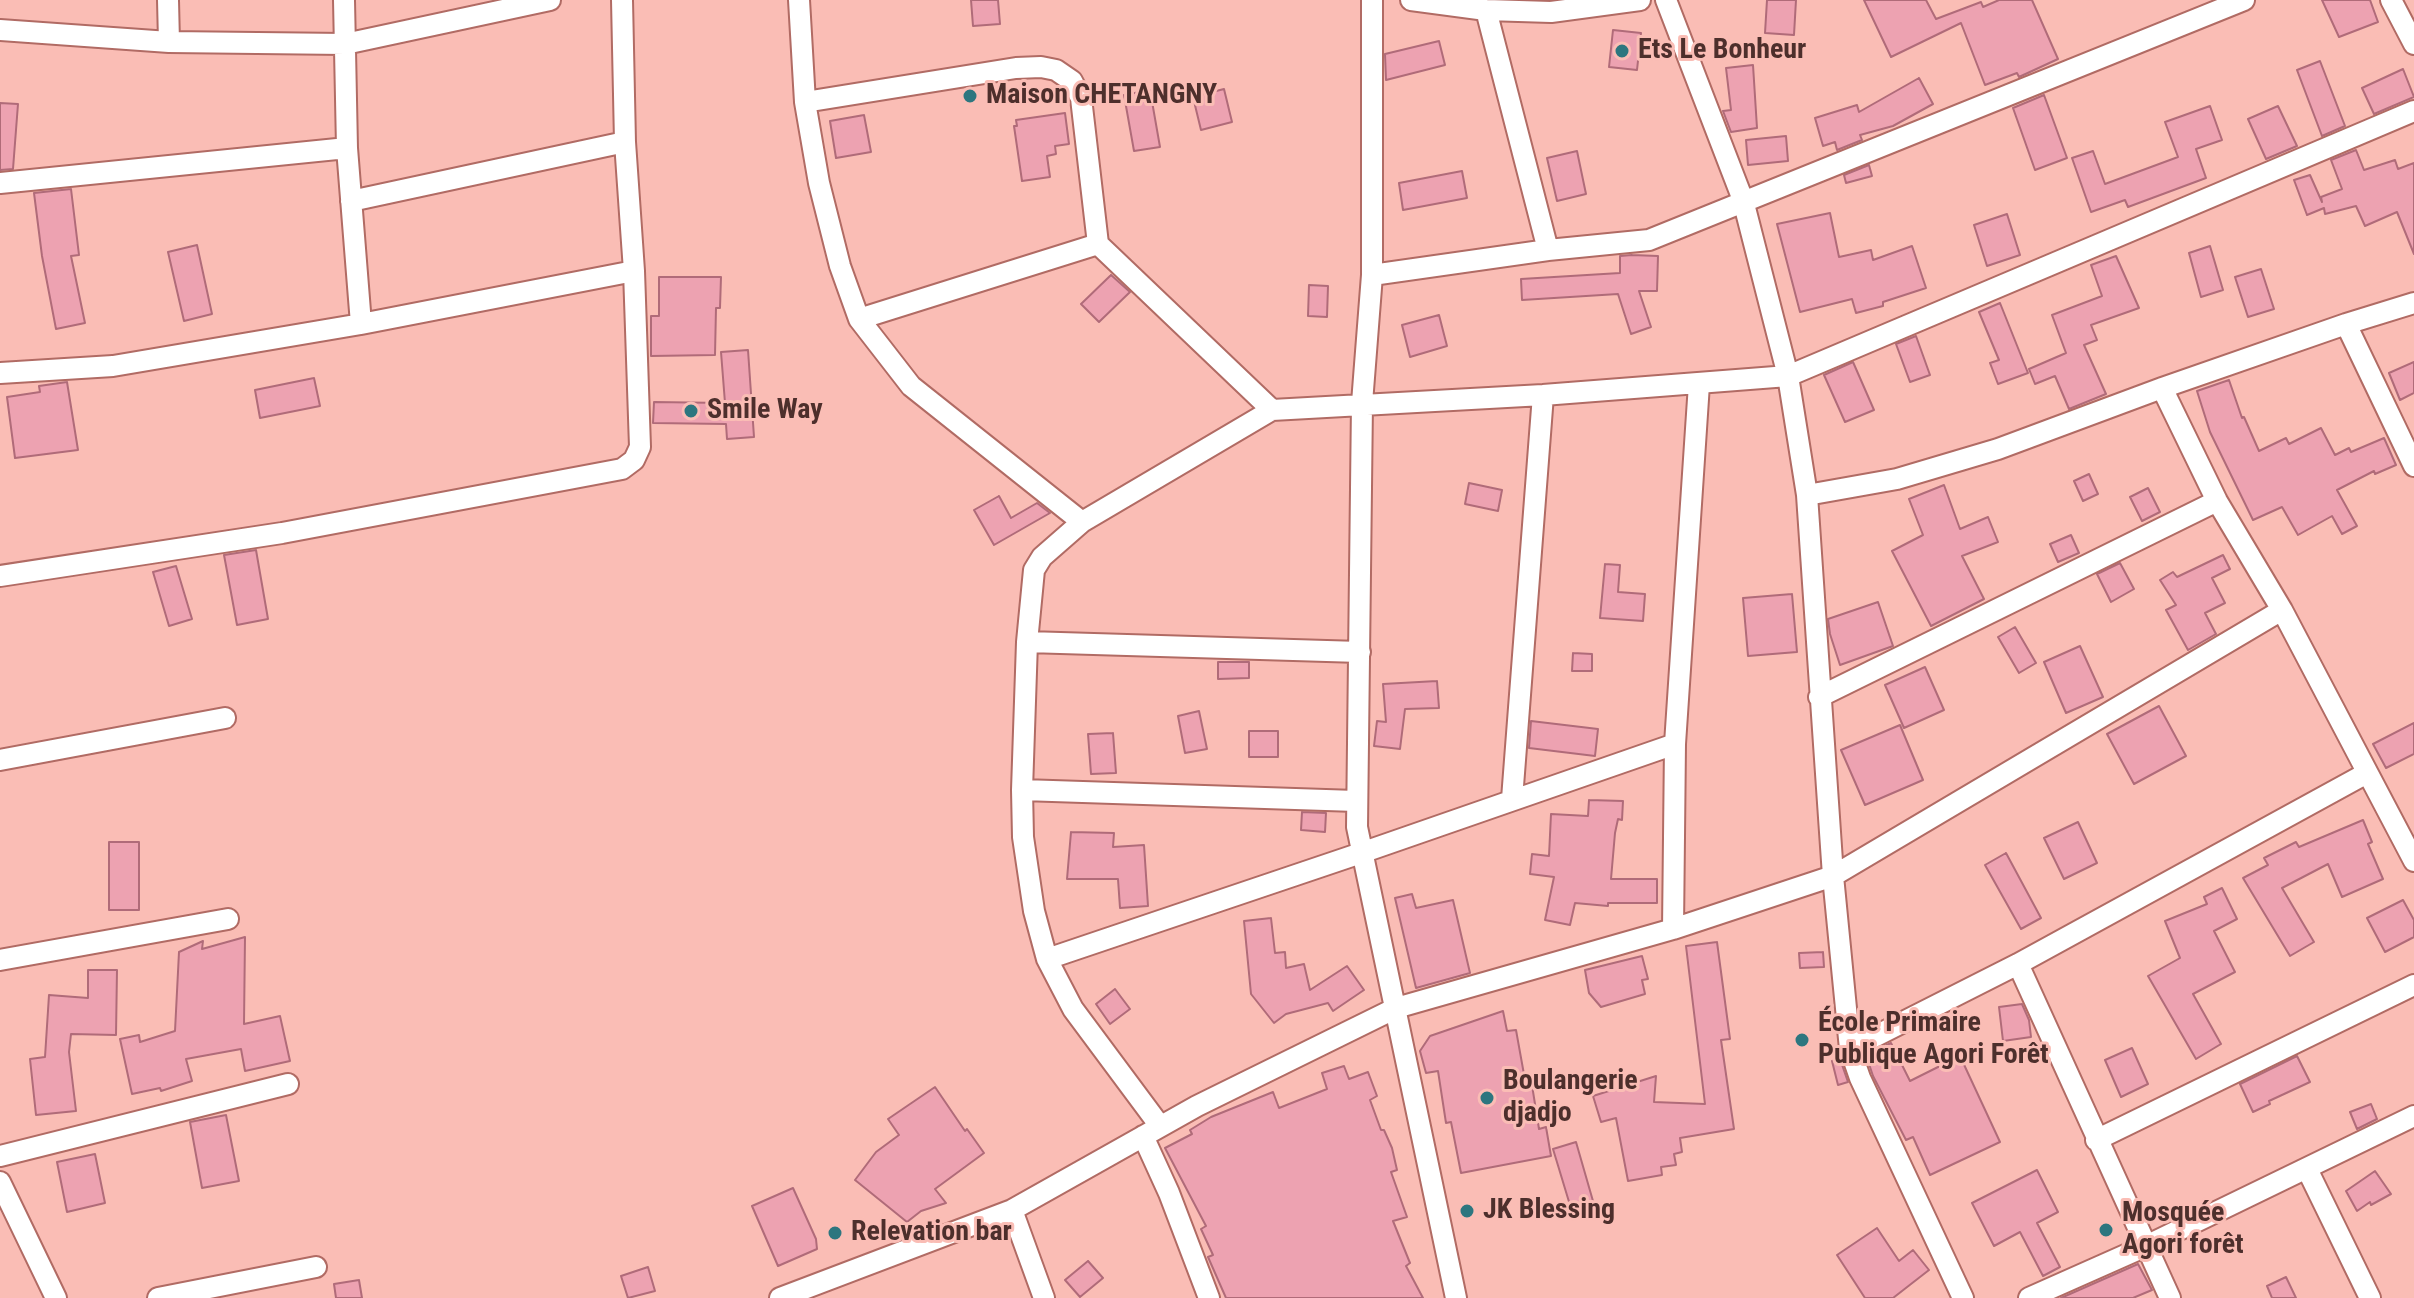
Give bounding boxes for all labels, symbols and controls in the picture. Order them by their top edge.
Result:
place label: Ets Le Bonheur [1638,34,1806,68]
marker: Ets Le Bonheur [1613,42,1631,60]
place label: Maison CHETANGNY [986,79,1217,113]
marker: Maison CHETANGNY [961,87,979,105]
place label: Smile Way [707,394,823,428]
marker: Smile Way [682,402,700,420]
place label: École Primaire Publique Agori Forêt [1818,1007,2049,1073]
marker: École Primaire Publique Agori Forêt [1793,1031,1811,1049]
place label: Boulangerie djadjo [1503,1065,1638,1131]
marker: Boulangerie djadjo [1478,1089,1496,1107]
place label: JK Blessing [1483,1194,1615,1228]
place label: Mosquée Agori forêt [2122,1197,2244,1263]
marker: JK Blessing [1458,1202,1476,1220]
place label: Relevation bar [851,1216,1012,1250]
marker: Mosquée Agori forêt [2097,1221,2115,1239]
marker: Relevation bar [826,1224,844,1242]

